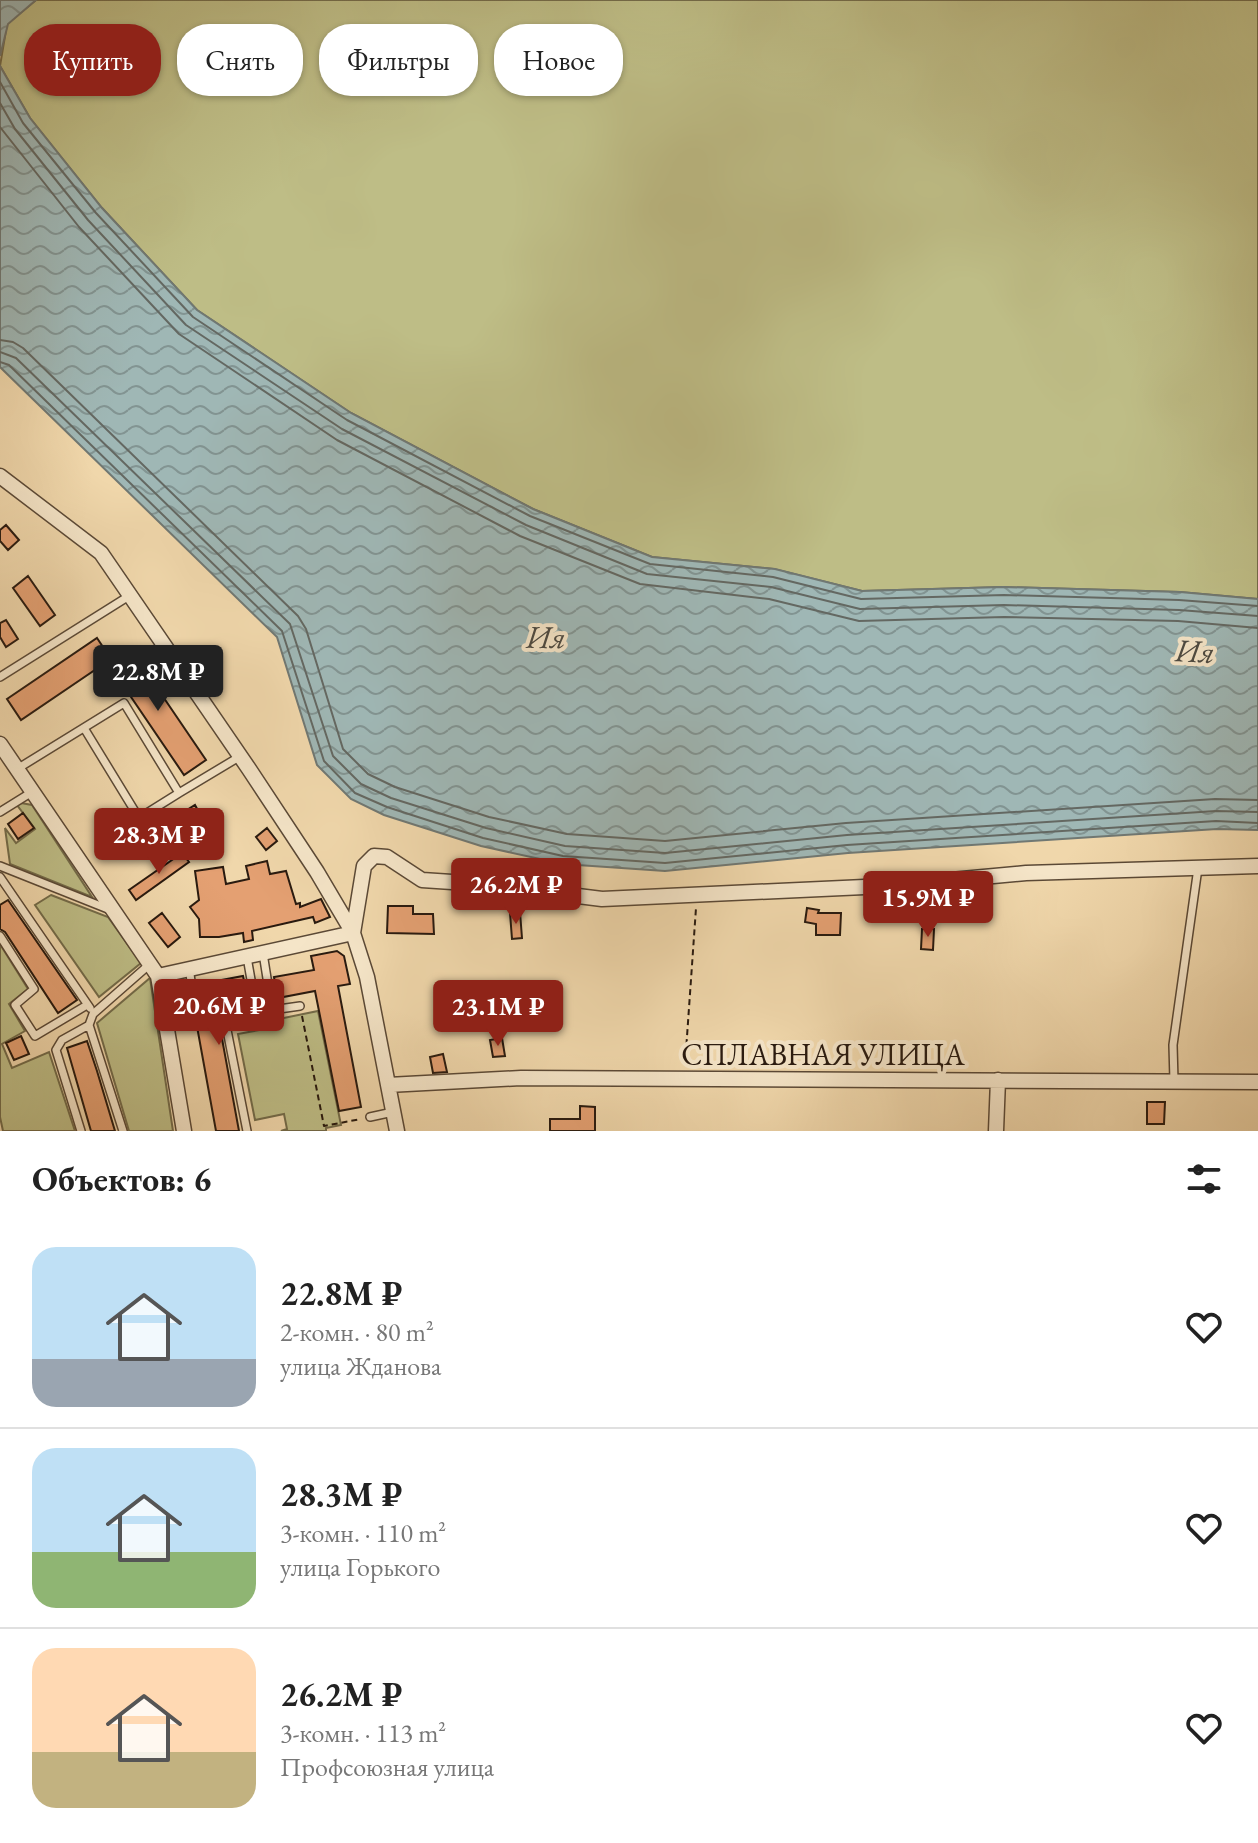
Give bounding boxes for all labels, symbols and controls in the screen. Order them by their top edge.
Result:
chip: Купить [24,24,161,96]
chip: Снять [177,24,303,96]
chip: Фильтры [319,24,478,96]
chip: Новое [494,24,623,96]
water label: Ия [525,616,566,658]
water label: Ия [1173,629,1216,673]
pin: 22.8M ₽ [84,645,232,713]
text: 22.8M ₽ [111,654,205,688]
pin: 28.3M ₽ [85,808,233,876]
text: 28.3M ₽ [112,817,206,851]
pin: 26.2M ₽ [442,858,590,926]
text: 26.2M ₽ [469,867,563,901]
pin: 15.9M ₽ [854,871,1002,939]
text: 15.9M ₽ [881,880,975,914]
pin: 20.6M ₽ [145,979,293,1047]
pin: 23.1M ₽ [424,980,572,1048]
text: 20.6M ₽ [172,988,266,1022]
text: 23.1M ₽ [451,989,545,1023]
street label: СПЛАВНАЯ УЛИЦА [681,1035,965,1074]
text: Объектов: 6 [32,1157,211,1201]
icon: filters [1182,1157,1226,1201]
text: 22.8M ₽ [280,1271,403,1315]
icon: home [96,1279,192,1375]
icon: heart [1182,1305,1226,1349]
text: 2-комн. · 80 m² [280,1315,434,1349]
text: улица Жданова [280,1349,441,1383]
text: 28.3M ₽ [280,1472,403,1516]
icon: home [96,1480,192,1576]
icon: heart [1182,1506,1226,1550]
text: 3-комн. · 110 m² [280,1516,446,1550]
text: улица Горького [280,1550,440,1584]
text: 26.2M ₽ [280,1672,403,1716]
icon: home [96,1680,192,1776]
icon: heart [1182,1706,1226,1750]
text: 3-комн. · 113 m² [280,1716,446,1750]
text: Профсоюзная улица [280,1750,494,1784]

